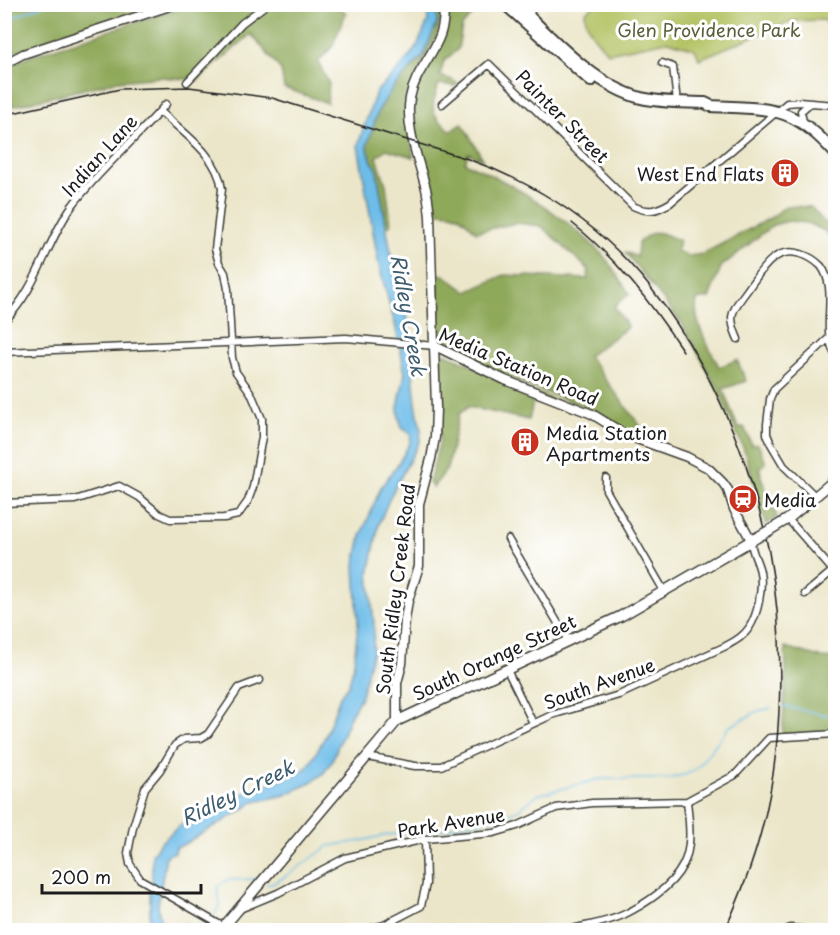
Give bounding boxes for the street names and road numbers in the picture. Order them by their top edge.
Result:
street label: Painter Street [510,63,616,169]
street label: Indian Lane [55,108,143,202]
street label: Media Station Road [435,320,603,412]
street label: South Ridley Creek Road [369,482,421,696]
street label: South Orange Street [408,607,580,707]
street label: South Avenue [540,650,658,716]
street label: Park Avenue [395,800,507,844]

